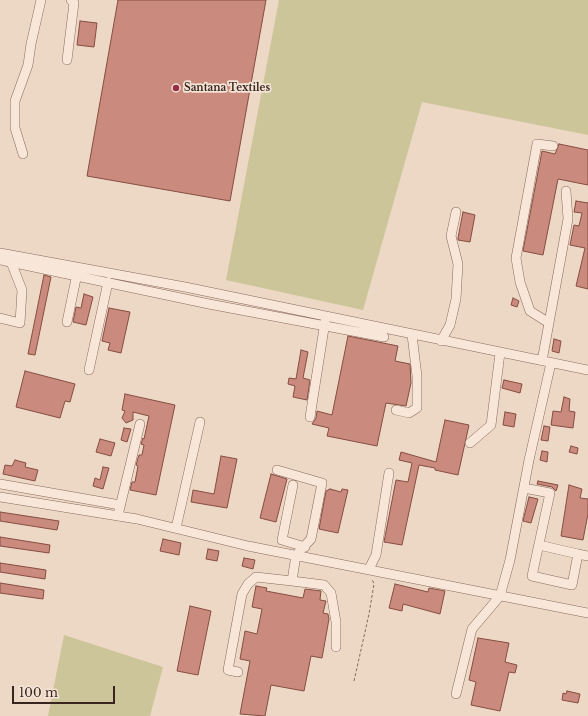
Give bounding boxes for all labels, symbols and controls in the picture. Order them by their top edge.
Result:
place label: Santana Textiles [184,82,270,94]
marker: Santana Textiles [171,83,181,93]
scale bar [14,678,117,704]
text: 100 m [19,685,58,700]

